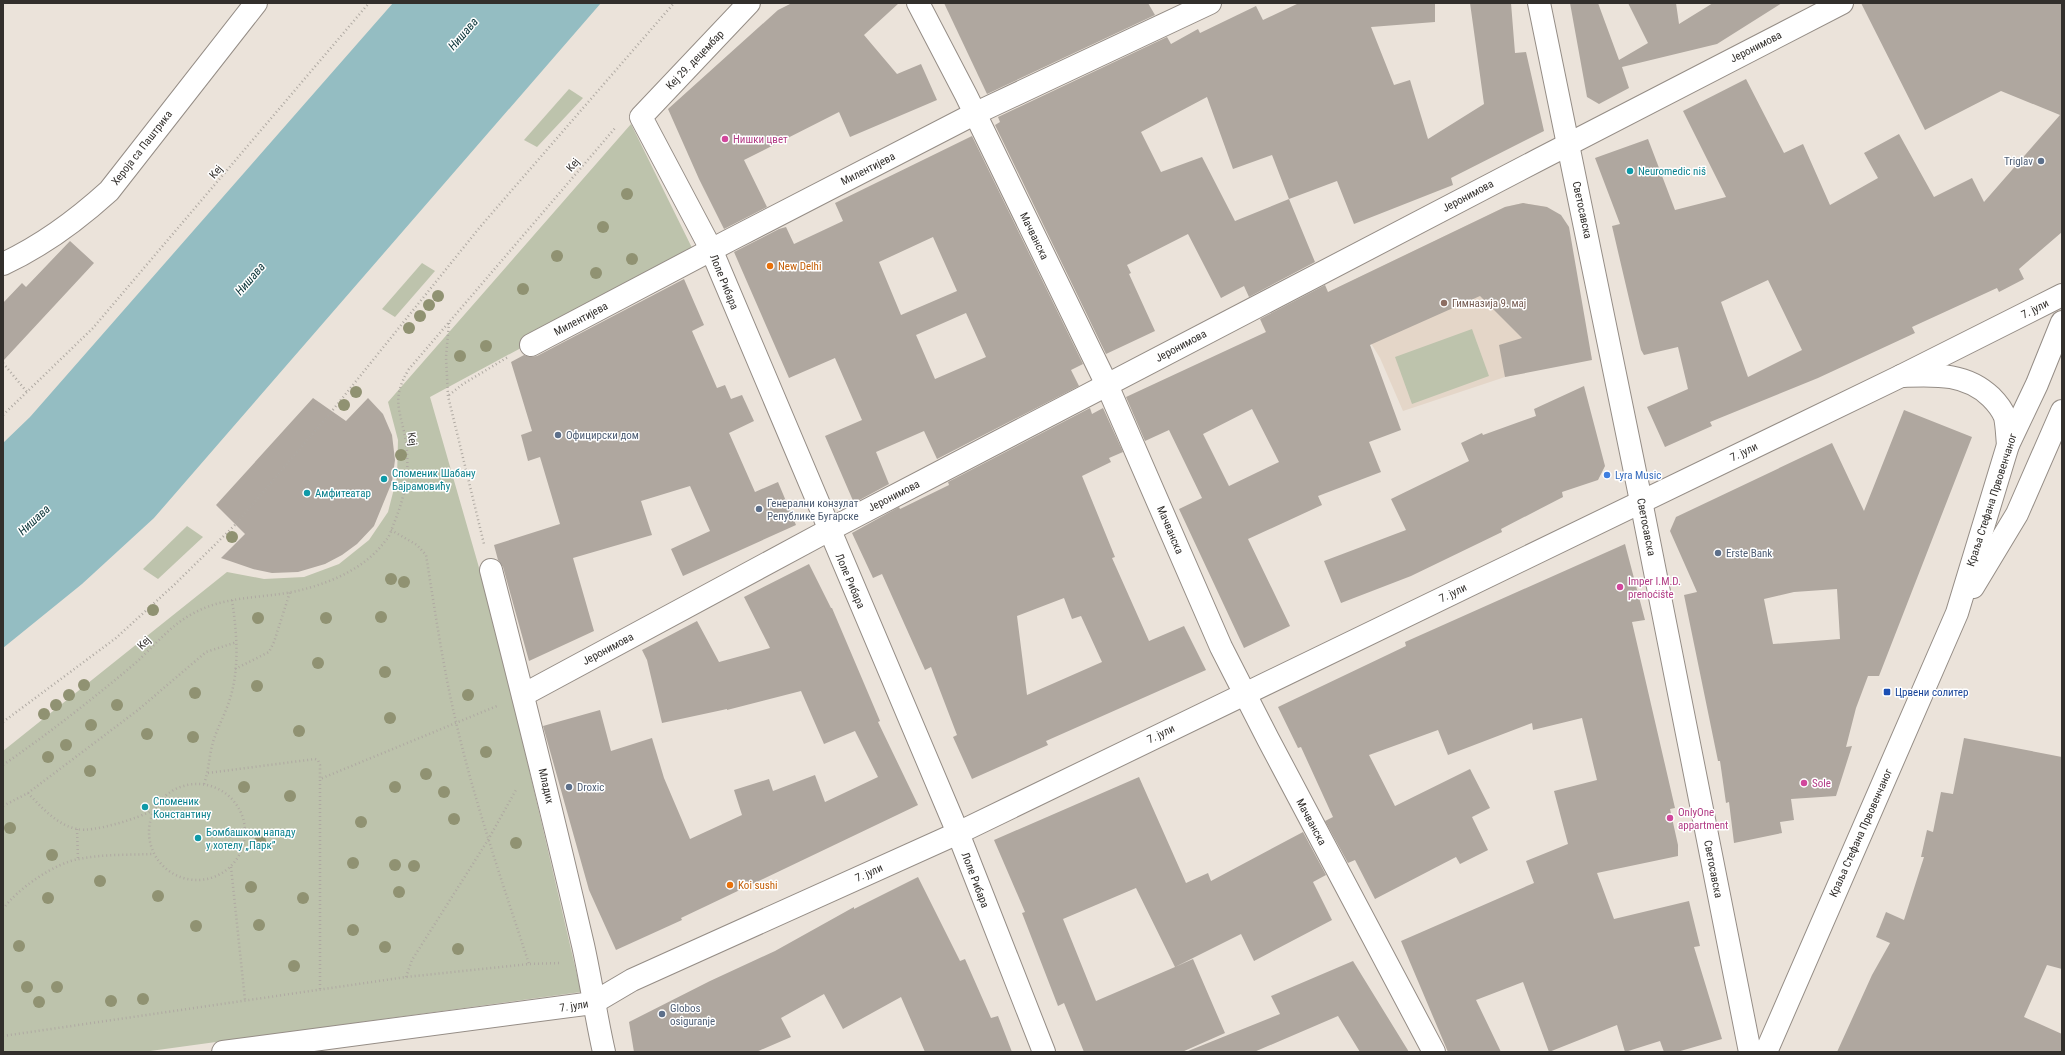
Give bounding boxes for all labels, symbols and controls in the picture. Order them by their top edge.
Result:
water label: Нишава [445,15,481,53]
street label: Кеј 29. децембар [663,28,727,92]
street label: Јеронимова [1728,28,1784,66]
street label: Хероја са Паштрика [109,108,175,188]
place label: Нишки цвет [733,133,788,146]
marker: Нишки цвет [720,134,730,144]
street label: Милентијева [839,150,897,188]
place label: Triglav [2004,155,2033,168]
street label: Кеј [564,156,582,174]
marker: Triglav [2036,156,2046,166]
street label: Кеј [207,163,225,181]
place label: Neuromedic niš [1638,165,1706,178]
marker: Neuromedic niš [1625,166,1635,176]
street label: Јеронимова [1440,177,1496,215]
street label: Светосавска [1570,180,1594,240]
street label: Мачванска [1017,210,1051,262]
street label: Лоле Рибара [707,252,741,312]
water label: Нишава [232,260,268,298]
place label: New Delhi [778,260,821,273]
marker: New Delhi [765,261,775,271]
place label: Гимназија 9. мај [1452,297,1526,310]
street label: 7. јули [2019,297,2051,321]
marker: Гимназија 9. мај [1439,298,1449,308]
street label: Милентијева [552,299,610,339]
street label: Јеронимова [1153,327,1209,365]
place label: Официрски дом [566,429,639,442]
marker: Официрски дом [553,430,563,440]
street label: Кеј [405,431,419,447]
street label: Краља Стефана Првовенчаног [1964,432,2020,568]
street label: 7. јули [1728,440,1760,464]
place label: Споменик Шабану Бајрамовићу [392,467,476,493]
place label: Lyra Music [1615,469,1661,482]
marker: Lyra Music [1602,470,1612,480]
marker: Споменик Шабану Бајрамовићу [379,474,389,484]
street label: Јеронимова [866,477,922,515]
place label: Амфитеатар [315,487,371,500]
marker: Амфитеатар [302,488,312,498]
place label: Генерални конзулат Републике Бугарске [767,497,859,523]
street label: Светосавска [1634,497,1658,557]
water label: Нишава [15,502,53,538]
marker: Генерални конзулат Републике Бугарске [754,504,764,514]
street label: Мачванска [1154,504,1186,556]
place label: Erste Bank [1726,547,1772,560]
marker: Erste Bank [1713,548,1723,558]
street label: Лоле Рибара [833,552,867,610]
place label: Imper I.M.D. prenoćište [1628,575,1681,601]
street label: 7. јули [1437,581,1469,605]
marker: Imper I.M.D. prenoćište [1615,582,1625,592]
street label: Јеронимова [580,630,636,668]
street label: Кеј [135,634,153,652]
place label: Црвени солитер [1895,686,1968,699]
marker: Црвени солитер [1882,687,1892,697]
street label: 7. јули [1145,722,1177,746]
street label: Младих [536,767,556,805]
street label: Краља Стефана Првовенчаног [1827,767,1895,899]
place label: Sole [1812,777,1831,790]
marker: Sole [1799,778,1809,788]
place label: Droxic [577,781,604,794]
marker: Droxic [564,782,574,792]
place label: Споменик Константину [153,795,212,821]
street label: Мачванска [1293,796,1329,848]
marker: Споменик Константину [140,802,150,812]
place label: OnlyOne appartment [1678,806,1728,832]
marker: OnlyOne appartment [1665,813,1675,823]
place label: Бомбашком нападу у хотелу „Парк” [206,826,296,852]
marker: Бомбашком нападу у хотелу „Парк” [193,833,203,843]
street label: Светосавска [1701,839,1725,899]
street label: Лоле Рибара [958,850,992,910]
street label: 7. јули [853,861,885,885]
place label: Koi sushi [738,879,778,892]
marker: Koi sushi [725,880,735,890]
street label: 7. јули [559,997,589,1015]
place label: Globos osiguranje [670,1002,715,1028]
marker: Globos osiguranje [657,1009,667,1019]

